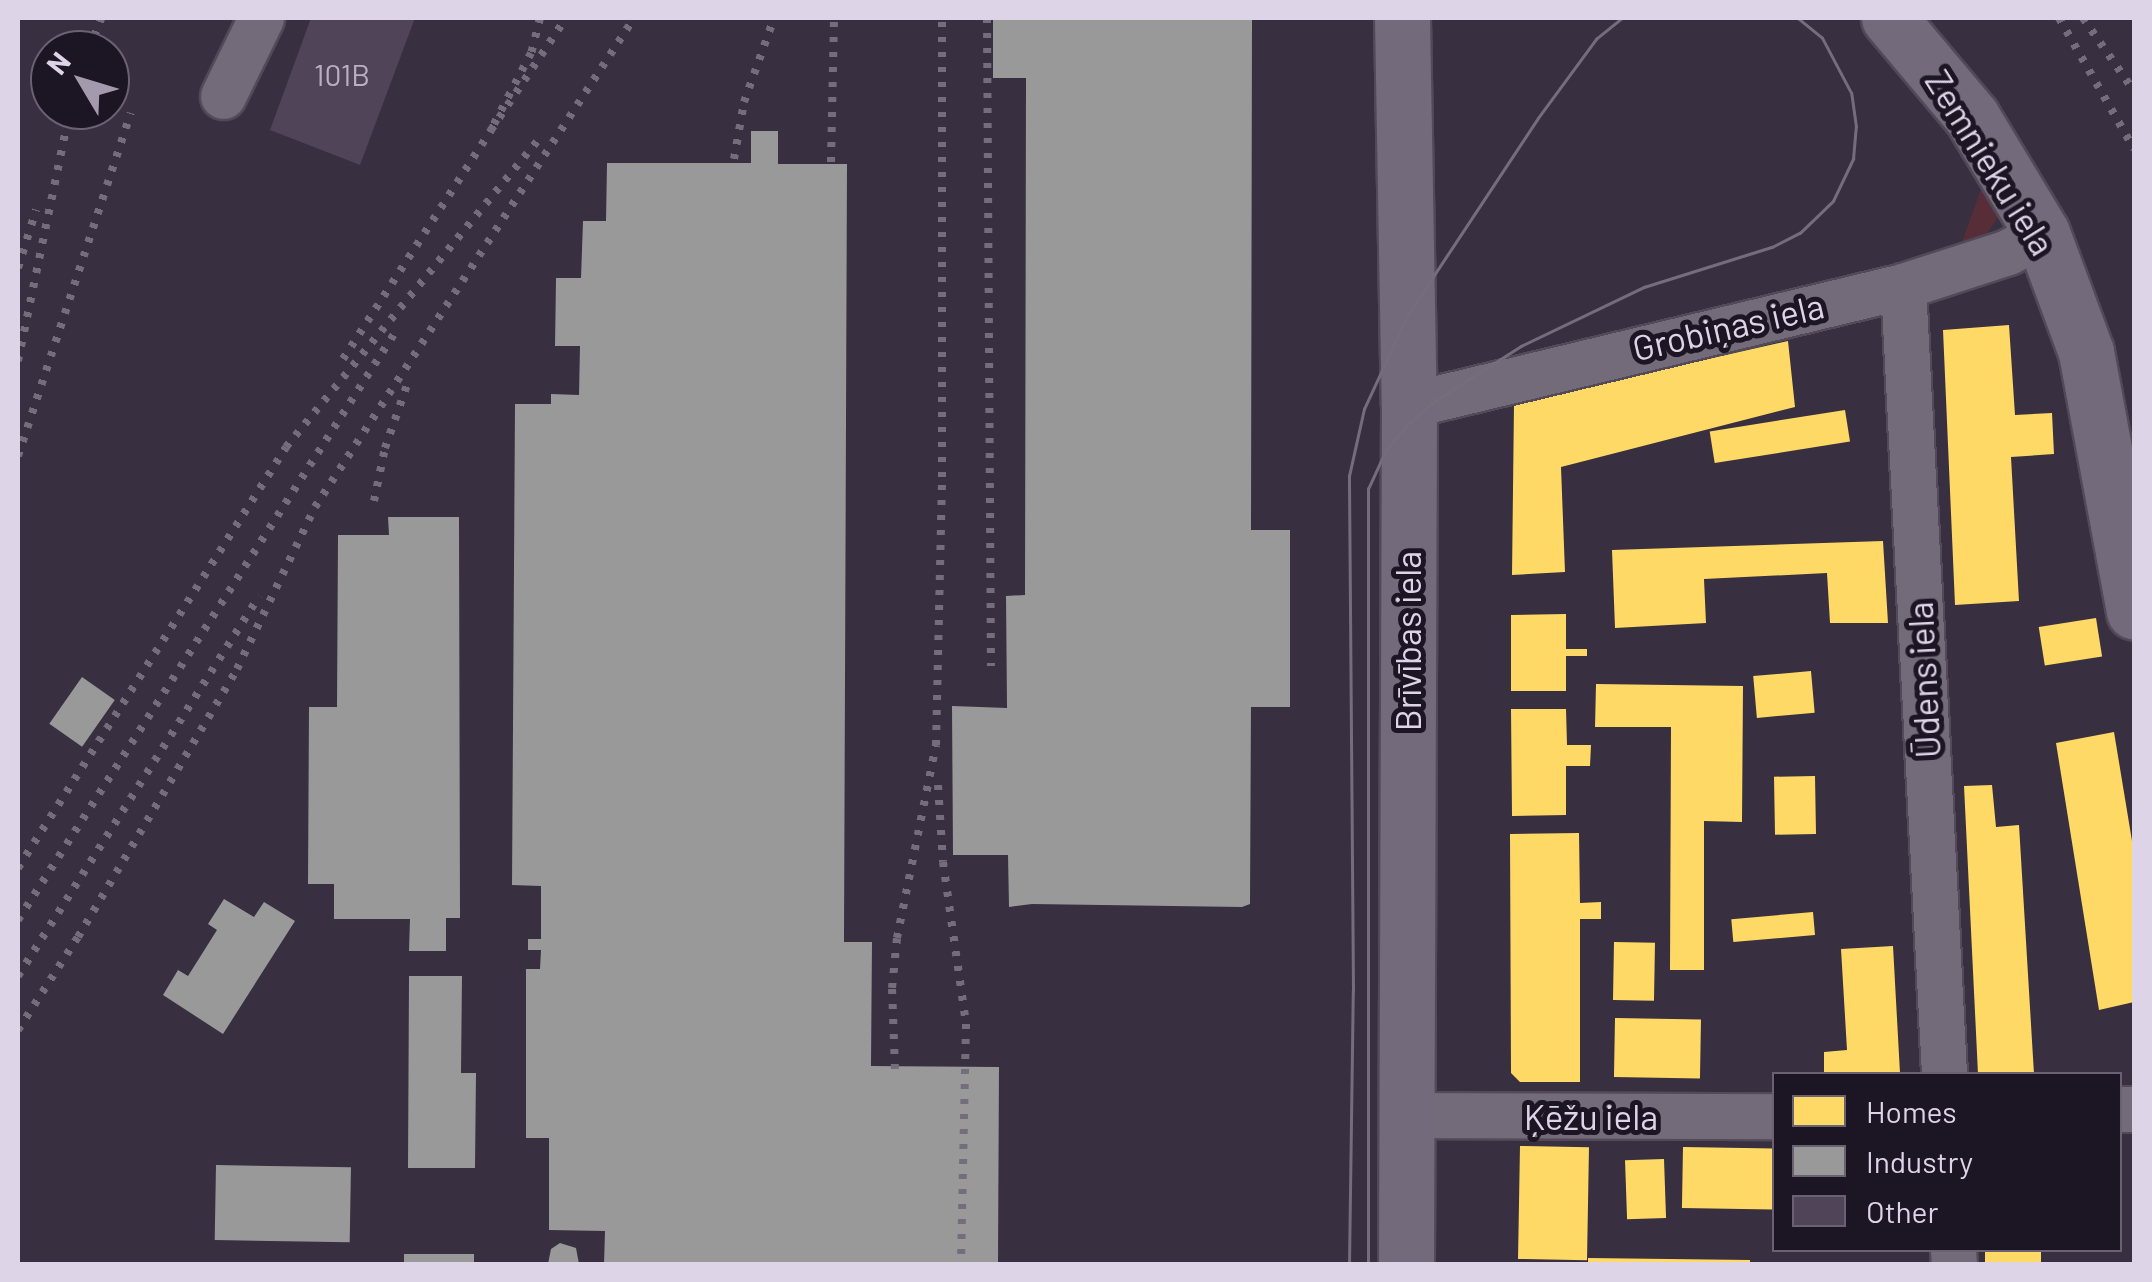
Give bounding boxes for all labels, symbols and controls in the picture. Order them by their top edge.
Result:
north arrow [30,30,130,130]
text: N [39,45,77,81]
house number: 101B [314,56,370,92]
street label: Zemnieku iela [1918,62,2064,262]
street label: Grobiņas iela [1628,284,1828,368]
street label: Brīvības iela [1386,551,1428,731]
street label: Ūdens iela [1898,601,1948,759]
legend [1772,1072,2122,1252]
text: Homes [1866,1093,1957,1129]
street label: Ķēžu iela [1524,1095,1658,1137]
text: Industry [1866,1143,1973,1179]
text: Other [1866,1193,1938,1229]

